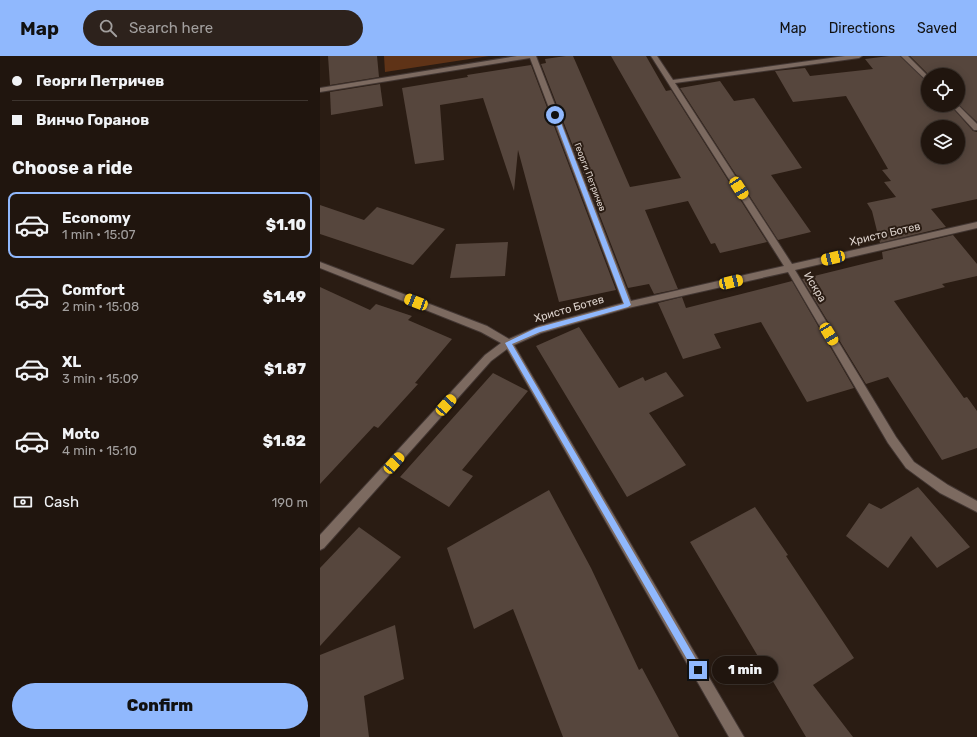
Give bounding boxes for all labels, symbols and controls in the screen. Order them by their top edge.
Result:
search box [83,10,363,46]
text: Map [20,17,59,40]
icon: search [97,17,119,39]
text: Search here [129,19,213,37]
text: Map [780,20,807,37]
text: Directions [829,20,895,37]
text: Saved [917,20,957,37]
map controls [921,68,965,164]
button: locate [921,68,965,112]
text: Георги Петричев [36,72,164,90]
route start [546,106,564,124]
text: Винчо Горанов [36,111,149,129]
button: layers [921,120,965,164]
street label: Георги Петричев [572,141,608,213]
text: Choose a ride [12,157,133,179]
car [727,175,751,201]
icon: car [14,207,50,243]
text: Economy [62,209,131,227]
text: $1.10 [266,216,306,234]
street label: Христо Ботев [848,220,922,248]
text: 1 min · 15:07 [62,227,136,242]
car [820,249,846,267]
street label: Искра [801,270,829,304]
car [718,273,744,291]
icon: car [14,279,50,315]
text: Comfort [62,281,125,299]
text: $1.49 [263,288,306,306]
car [403,292,429,312]
street label: Христо Ботев [532,293,606,325]
text: 2 min · 15:08 [62,299,139,314]
car [818,321,840,347]
icon: car [14,351,50,387]
text: XL [62,353,81,371]
text: $1.87 [264,360,306,378]
text: 3 min · 15:09 [62,371,139,386]
car [434,392,458,418]
icon: car [14,423,50,459]
text: Moto [62,425,100,443]
text: $1.82 [263,432,306,450]
text: 4 min · 15:10 [62,443,137,458]
car [382,450,406,476]
icon: cash [12,491,34,513]
text: Cash [44,493,79,511]
text: 190 m [272,495,308,510]
callout: 1 min [712,656,778,684]
route end [689,661,707,679]
text: 1 min [728,662,762,677]
button: Confirm [12,683,308,729]

